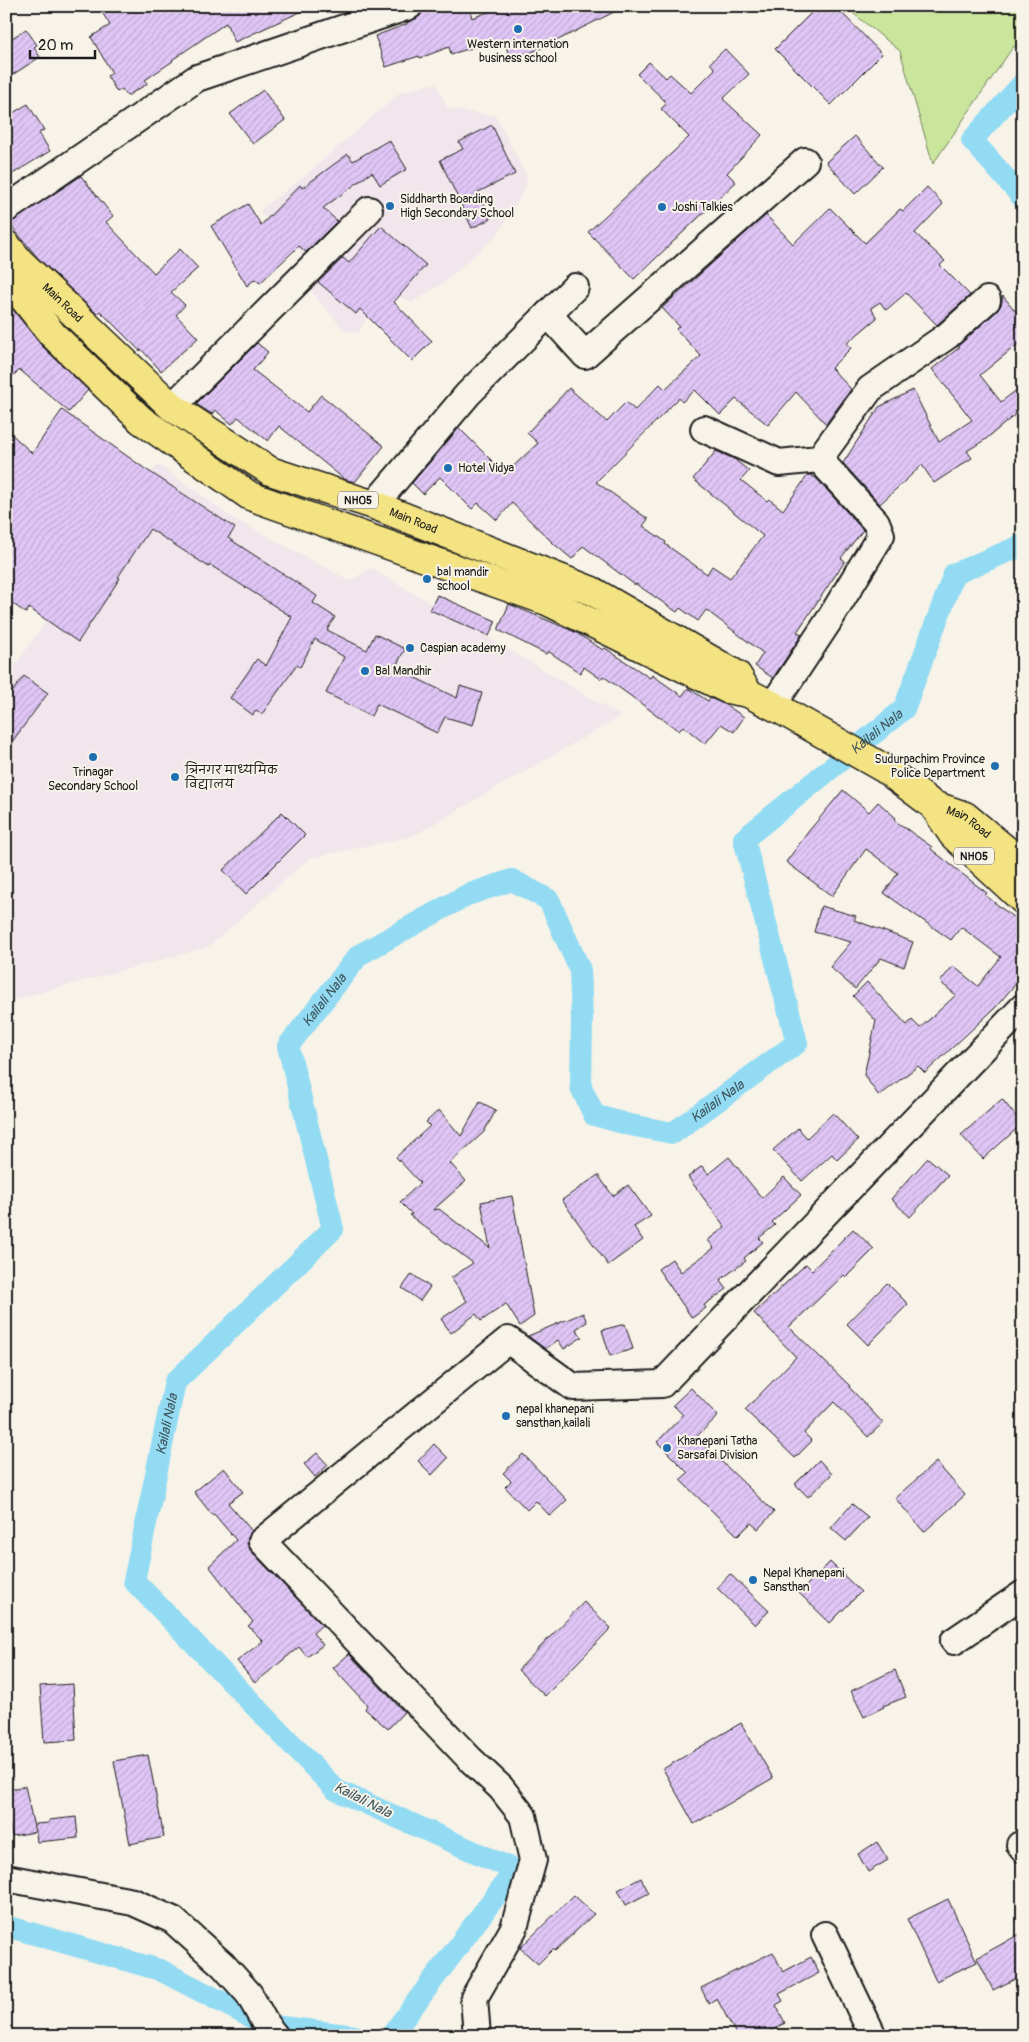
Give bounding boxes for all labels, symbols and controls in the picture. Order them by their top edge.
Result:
marker: Western internation business school [512,23,524,35]
scale bar [30,28,95,60]
text: 20 m [38,36,73,55]
place label: Western internation business school [467,37,569,66]
place label: Siddharth Boarding High Secondary School [400,192,514,221]
marker: Siddharth Boarding High Secondary School [384,200,396,212]
place label: Joshi Talkies [672,200,733,215]
marker: Joshi Talkies [656,201,668,213]
street label: Main Road [39,280,86,326]
place label: Hotel Vidya [458,461,515,476]
marker: Hotel Vidya [442,462,454,474]
road number: NH05 [338,492,378,508]
street label: Main Road [387,504,440,537]
place label: bal mandir school [437,565,490,594]
marker: bal mandir school [421,573,433,585]
place label: Caspian academy [420,641,506,656]
marker: Caspian academy [404,642,416,654]
place label: Bal Mandhir [375,664,432,679]
marker: Bal Mandhir [359,665,371,677]
water label: Kailali Nala [847,704,907,758]
marker: Trinagar Secondary School [87,751,99,763]
place label: Sudurpachim Province Police Department [874,752,985,781]
marker: Sudurpachim Province Police Department [989,760,1001,772]
place label: त्रिनगर माध्यमिक विद्यालय [184,761,278,792]
place label: Trinagar Secondary School [48,765,138,794]
marker: त्रिनगर माध्यमिक विद्यालय [169,771,181,783]
street label: Main Road [944,803,994,842]
road number: NH05 [954,848,994,864]
water label: Kailali Nala [298,969,351,1030]
water label: Kailali Nala [687,1075,748,1126]
water label: Kailali Nala [152,1391,181,1456]
place label: nepal khanepani sansthan,kailali [516,1402,594,1431]
marker: nepal khanepani sansthan,kailali [500,1410,512,1422]
place label: Khanepani Tatha Sarsafai Division [677,1434,758,1463]
marker: Khanepani Tatha Sarsafai Division [661,1442,673,1454]
place label: Nepal Khanepani Sansthan [763,1566,844,1595]
marker: Nepal Khanepani Sansthan [747,1574,759,1586]
water label: Kailali Nala [332,1778,396,1822]

